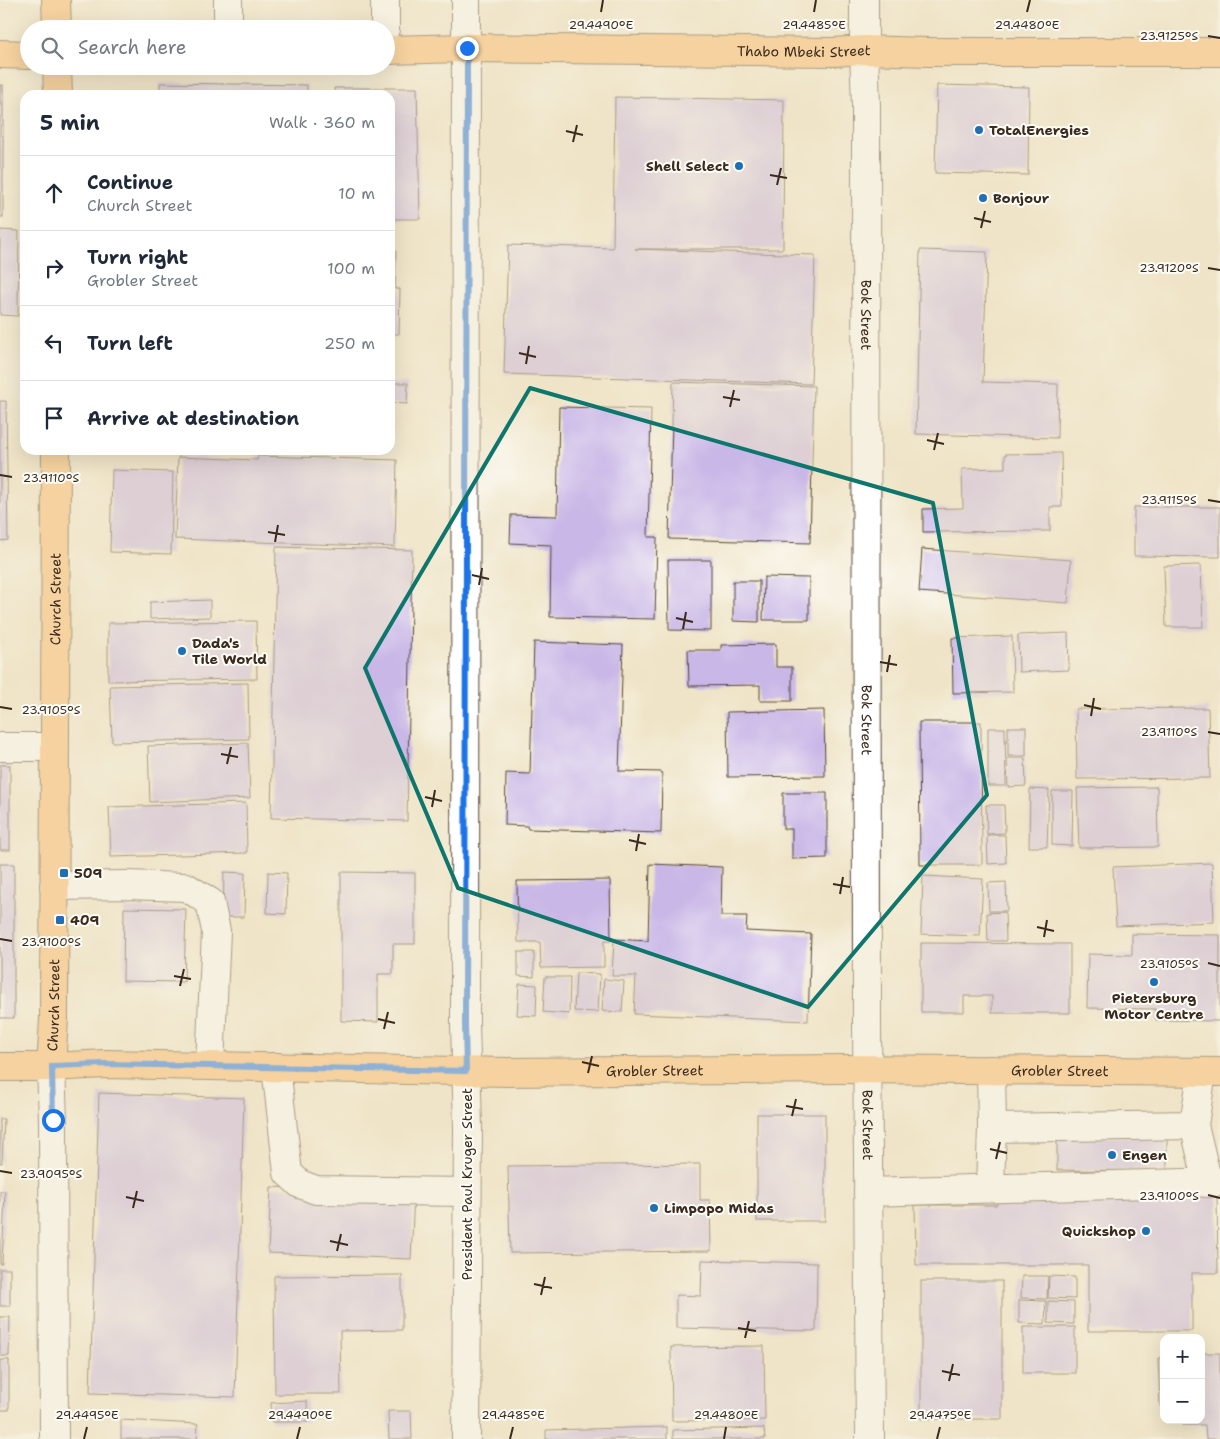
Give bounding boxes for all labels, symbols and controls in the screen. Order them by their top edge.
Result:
text: 29.4490°E [569,17,633,33]
text: 29.4485°E [782,17,846,33]
text: 29.4480°E [995,17,1059,33]
search box [20,20,395,75]
text: 23.9125°S [1140,28,1199,44]
icon: search [38,34,66,62]
text: Search here [78,35,187,60]
route end [456,37,479,60]
street label: Thabo Mbeki Street [737,41,871,61]
text: 5 min [40,109,100,137]
text: Walk · 360 m [269,112,375,133]
place label: TotalEnergies [989,121,1089,139]
marker: TotalEnergies [973,124,985,136]
place label: Shell Select [646,157,729,175]
marker: Shell Select [733,160,745,172]
text: Continue [87,170,173,195]
icon: ahead [40,179,68,207]
text: 10 m [338,183,375,204]
place label: Bonjour [993,189,1050,207]
marker: Bonjour [977,192,989,204]
text: Church Street [87,195,192,216]
text: Turn right [87,245,188,270]
icon: right [40,254,68,282]
text: 100 m [327,258,375,279]
text: 23.9120°S [1139,260,1199,276]
text: Grobler Street [87,270,198,291]
street label: Bok Street [857,280,875,350]
icon: left [40,329,68,357]
text: Turn left [87,331,173,356]
text: 250 m [324,333,375,354]
icon: arrive [40,404,68,432]
text: Arrive at destination [87,406,299,431]
text: 23.9110°S [23,470,79,486]
text: 23.9115°S [1141,492,1197,508]
street label: Church Street [46,553,65,645]
place label: Dada's Tile World [192,634,267,668]
marker: Dada's Tile World [176,645,188,657]
street label: Bok Street [858,685,876,755]
text: 23.9105°S [22,702,81,718]
text: 23.9110°S [1141,724,1197,740]
place label: 509 [74,864,102,882]
marker: 509 [58,867,70,879]
place label: 409 [70,911,99,929]
marker: 409 [54,914,66,926]
text: 23.9100°S [21,934,81,950]
text: 23.9105°S [1140,956,1199,972]
street label: Church Street [43,959,63,1052]
marker: Pietersburg Motor Centre [1148,976,1160,988]
place label: Pietersburg Motor Centre [1104,989,1204,1023]
street label: Grobler Street [606,1061,704,1080]
street label: Grobler Street [1011,1061,1109,1080]
street label: President Paul Kruger Street [458,1088,476,1280]
street label: Bok Street [859,1090,877,1160]
route start [42,1109,65,1132]
place label: Engen [1122,1146,1167,1164]
marker: Engen [1106,1149,1118,1161]
text: 23.9095°S [20,1166,83,1182]
text: 23.9100°S [1139,1188,1199,1204]
place label: Limpopo Midas [664,1199,774,1217]
marker: Limpopo Midas [648,1202,660,1214]
place label: Quickshop [1062,1222,1136,1240]
marker: Quickshop [1140,1225,1152,1237]
map controls [1160,1334,1205,1424]
button: + [1160,1334,1205,1379]
button: − [1160,1379,1205,1424]
text: 29.4495°E [55,1407,119,1423]
text: 29.4490°E [268,1407,332,1423]
text: 29.4485°E [481,1407,545,1423]
text: 29.4480°E [694,1407,758,1423]
text: 29.4475°E [909,1407,971,1423]

